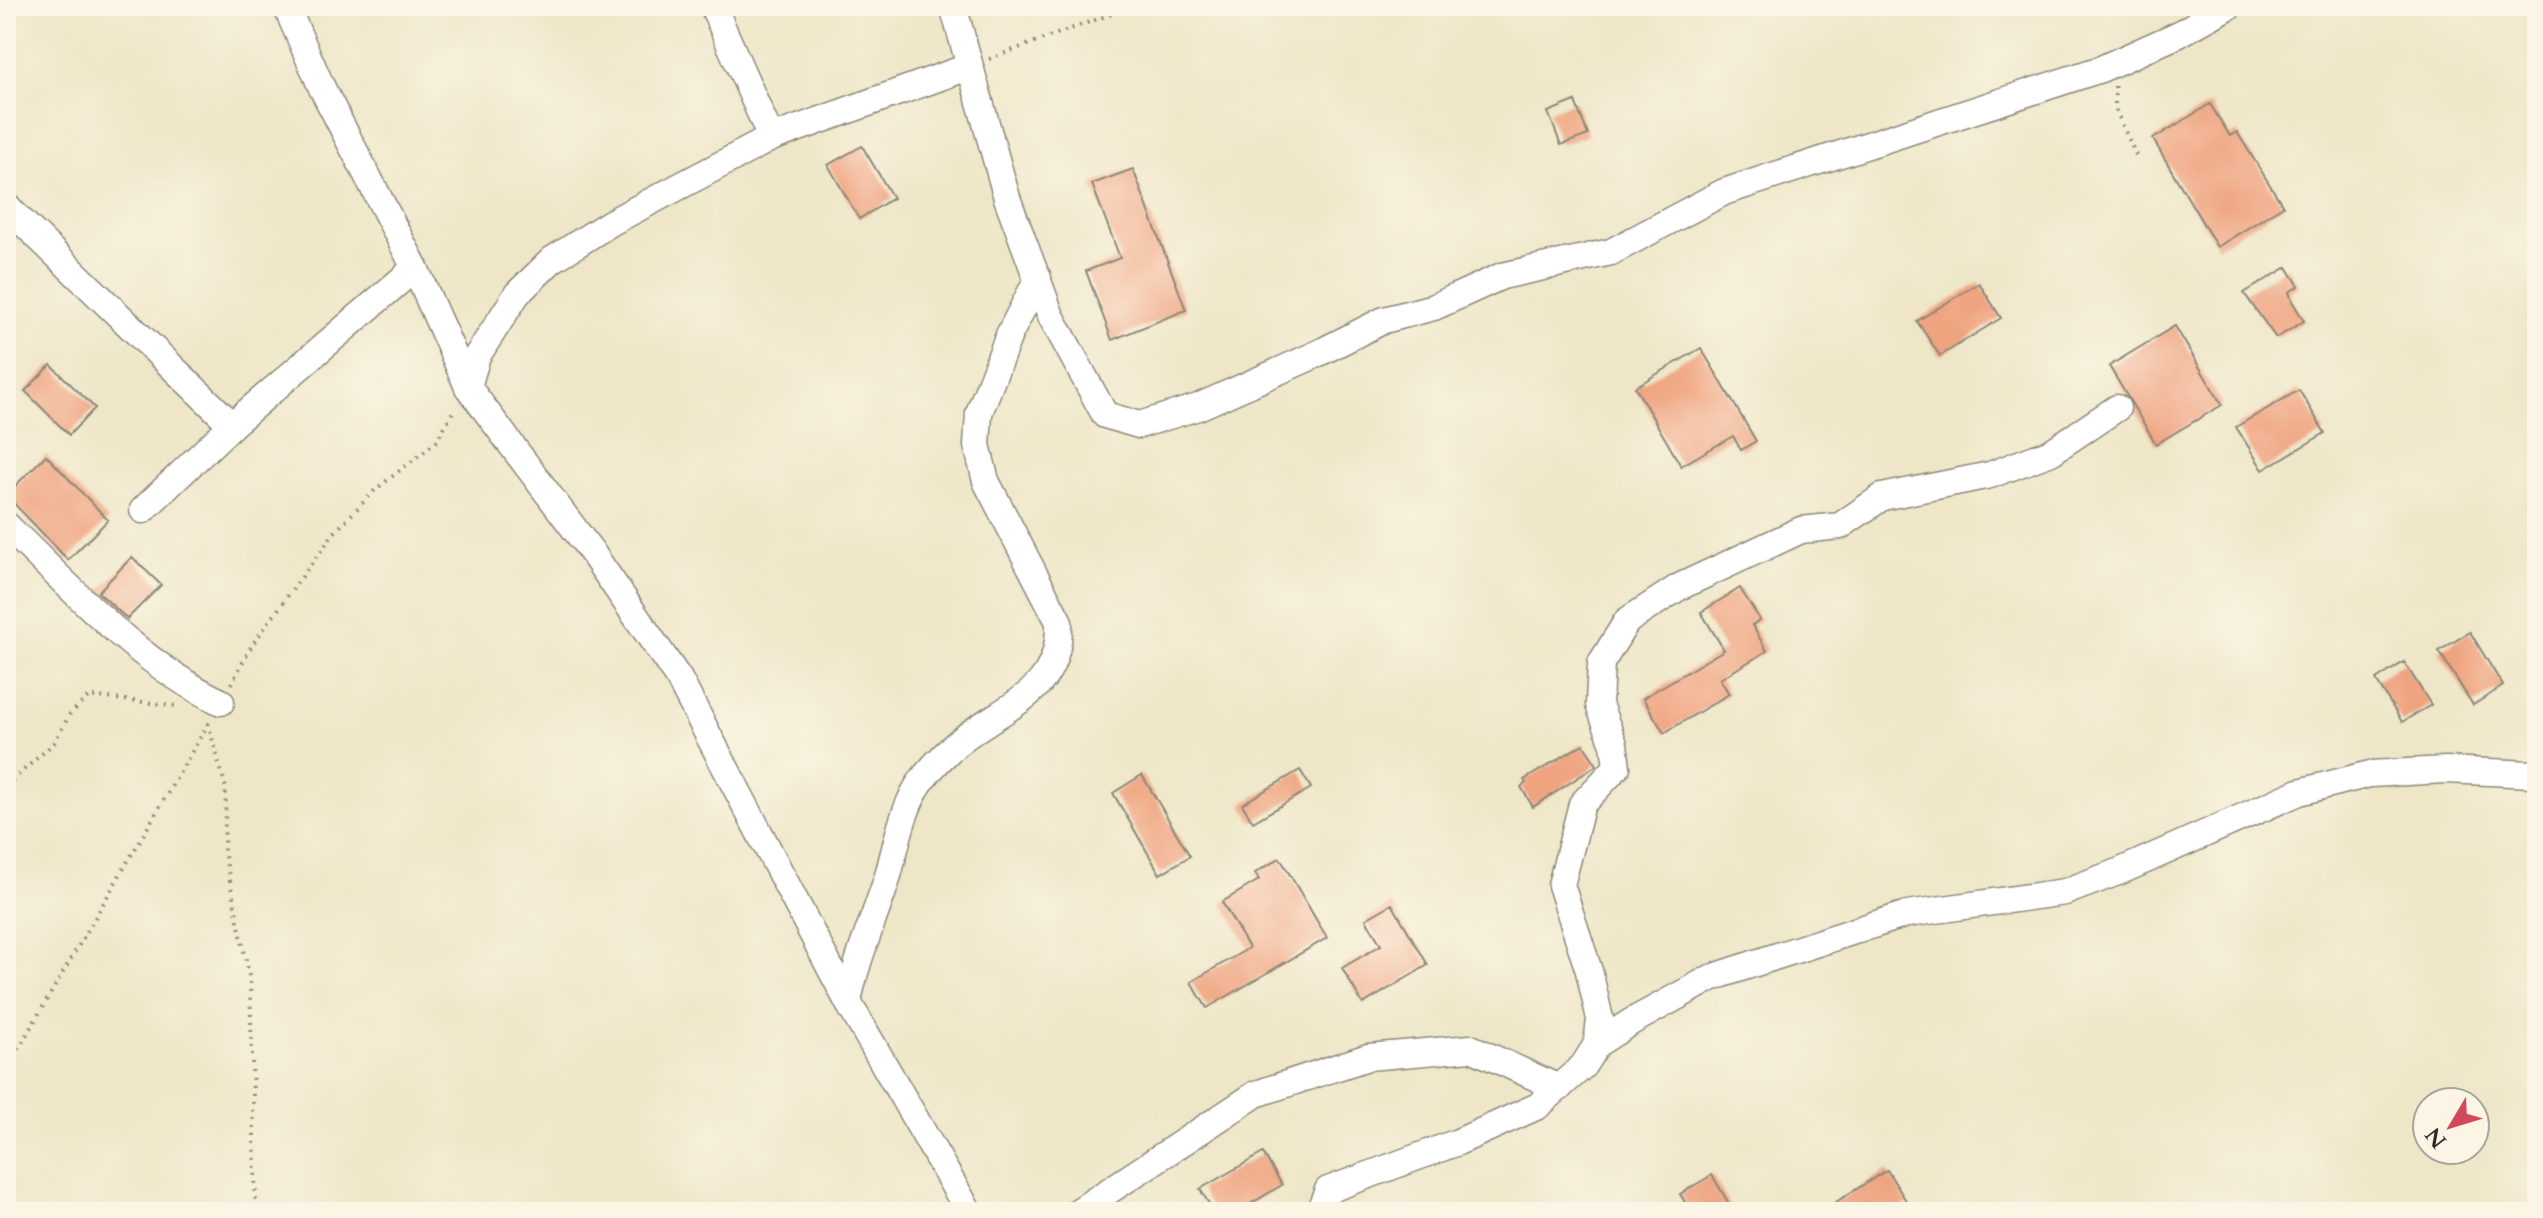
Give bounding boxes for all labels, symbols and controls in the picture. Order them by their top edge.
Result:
north arrow [2411,1086,2491,1166]
text: N [2418,1121,2454,1154]

